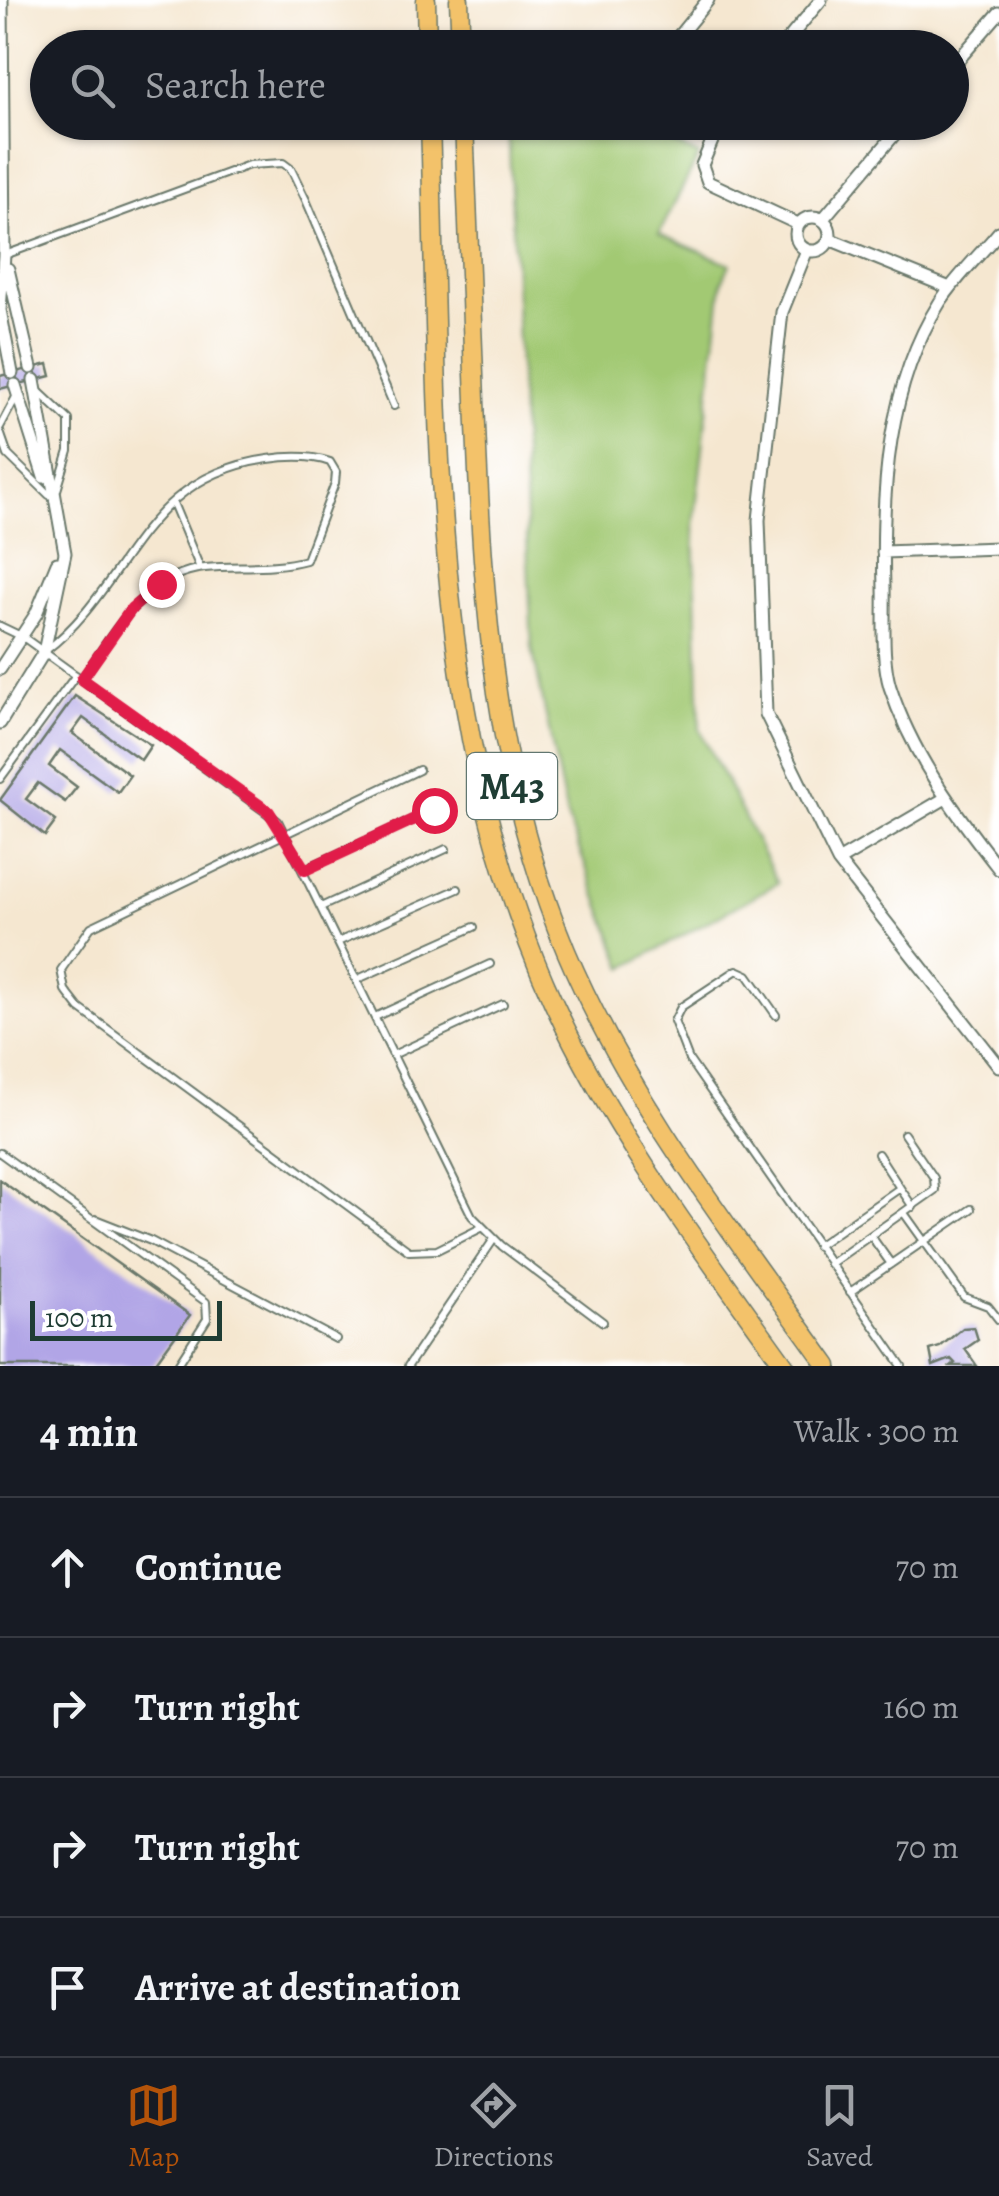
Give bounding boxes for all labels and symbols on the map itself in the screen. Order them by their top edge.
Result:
route end [139,562,185,608]
road number: M43 [467,753,557,819]
route start [412,788,458,834]
scale bar [30,1296,222,1340]

